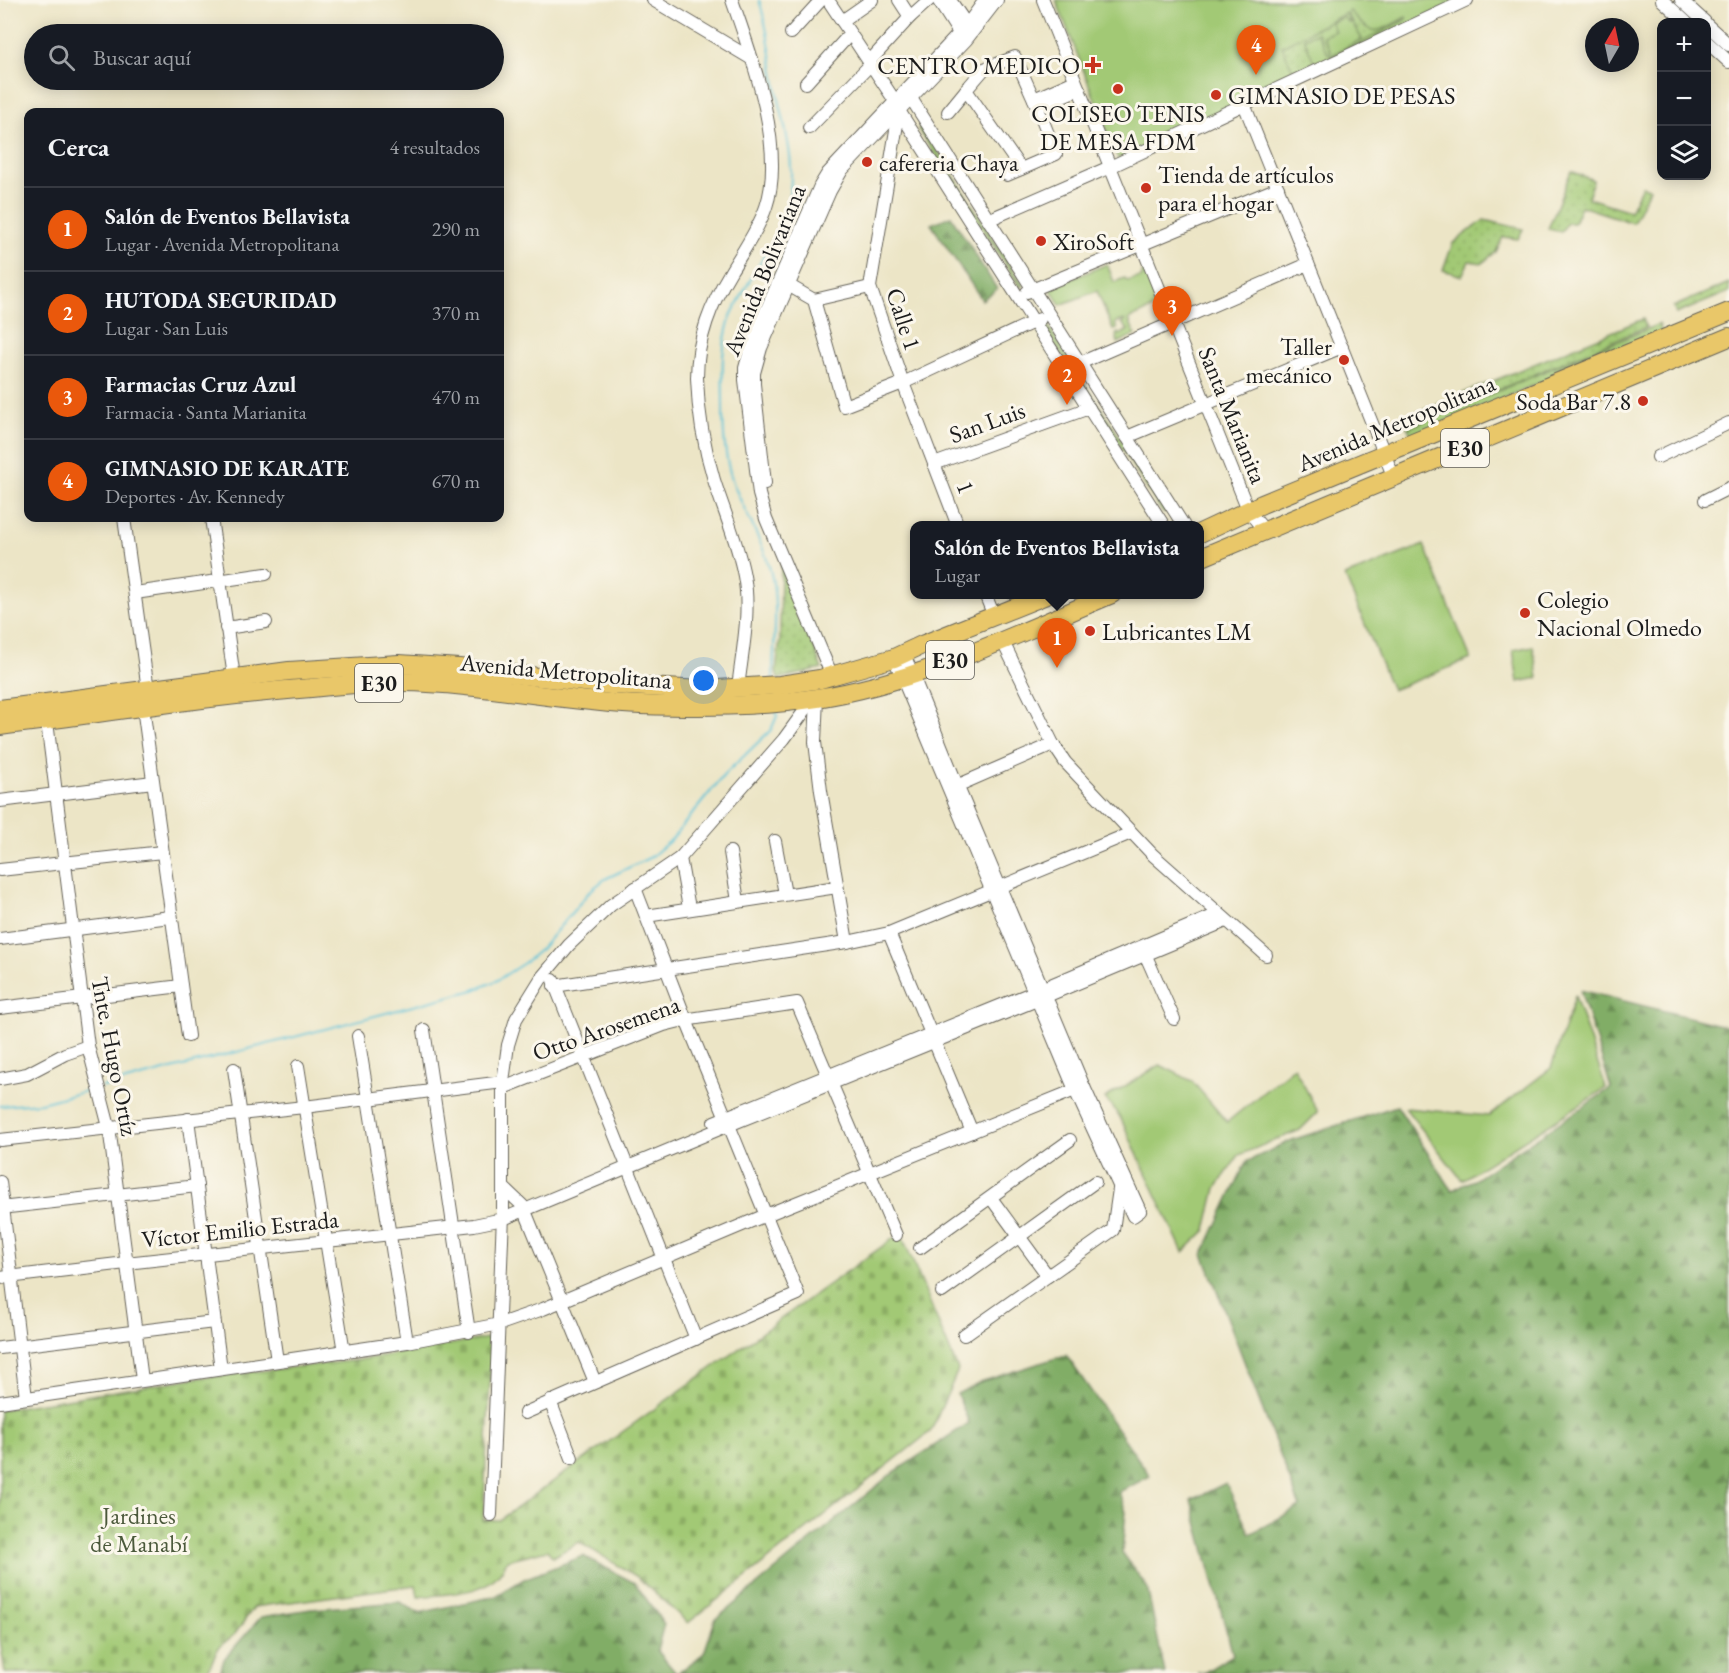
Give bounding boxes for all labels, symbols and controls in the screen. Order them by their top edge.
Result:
north arrow [1585,18,1639,72]
map controls [1657,18,1711,180]
button: + [1657,18,1711,72]
search box [24,24,504,90]
pin: 4 [1236,26,1276,75]
icon: search [45,41,78,74]
text: Buscar aquí [93,43,191,72]
place label: CENTRO MEDICO [877,50,1080,81]
marker: CENTRO MEDICO [1084,56,1102,74]
button: − [1657,72,1711,126]
place label: GIMNASIO DE PESAS [1228,80,1455,111]
marker: COLISEO TENIS DE MESA FDM [1111,82,1125,96]
marker: GIMNASIO DE PESAS [1209,88,1223,102]
place label: COLISEO TENIS DE MESA FDM [1031,98,1205,157]
button: layers [1657,126,1711,180]
text: Cerca [48,130,109,164]
text: 4 resultados [389,134,480,160]
place label: cafereria Chaya [879,147,1019,178]
marker: cafereria Chaya [860,155,874,169]
place label: Tienda de artículos para el hogar [1158,159,1334,218]
street label: Avenida Bolivariana [715,179,813,361]
marker: Tienda de artículos para el hogar [1139,181,1153,195]
text: Salón de Eventos Bellavista [105,202,350,231]
text: 1 [62,216,73,242]
text: 290 m [432,216,480,242]
place label: XiroSoft [1052,226,1134,257]
text: Lugar · Avenida Metropolitana [105,231,339,257]
marker: XiroSoft [1034,234,1048,248]
street label: Calle 1 [879,284,929,354]
text: HUTODA SEGURIDAD [105,286,336,315]
pin: 3 [1152,286,1192,336]
text: 2 [62,300,73,326]
text: 370 m [432,300,480,326]
text: Lugar · San Luis [105,315,228,341]
place label: Taller mecánico [1246,331,1332,390]
street label: Santa Marianita [1191,342,1275,488]
marker: Taller mecánico [1337,353,1351,367]
pin: 2 [1048,356,1086,405]
street label: Avenida Metropolitana [1291,367,1500,479]
text: Farmacias Cruz Azul [105,370,296,399]
text: 3 [62,384,73,410]
text: 470 m [432,384,480,410]
place label: Soda Bar 7.8 [1516,386,1631,417]
street label: San Luis [945,394,1029,450]
marker: Soda Bar 7.8 [1636,394,1650,408]
text: Farmacia · Santa Marianita [105,399,307,425]
road number: E30 [1441,429,1489,467]
text: GIMNASIO DE KARATE [105,454,349,483]
text: 4 [62,468,73,494]
text: 670 m [432,468,480,494]
street label: 1 [949,476,983,498]
text: Deportes · Av. Kennedy [105,483,285,509]
popup [910,521,1204,599]
text: Salón de Eventos Bellavista [935,533,1179,562]
text: Lugar [935,562,980,588]
place label: Colegio Nacional Olmedo [1537,584,1702,643]
marker: Colegio Nacional Olmedo [1518,606,1532,620]
place label: Lubricantes LM [1102,616,1252,647]
pin: 1 [1038,618,1076,668]
marker: Lubricantes LM [1083,624,1097,638]
road number: E30 [926,641,974,679]
street label: Avenida Metropolitana [458,646,673,696]
road number: E30 [355,664,403,702]
your location [689,666,718,695]
street label: Tnte. Hugo Ortíz [84,974,146,1138]
street label: Otto Arosemena [528,988,684,1068]
street label: Víctor Emilio Estrada [140,1203,341,1255]
park label: Jardines de Manabí [90,1500,188,1559]

